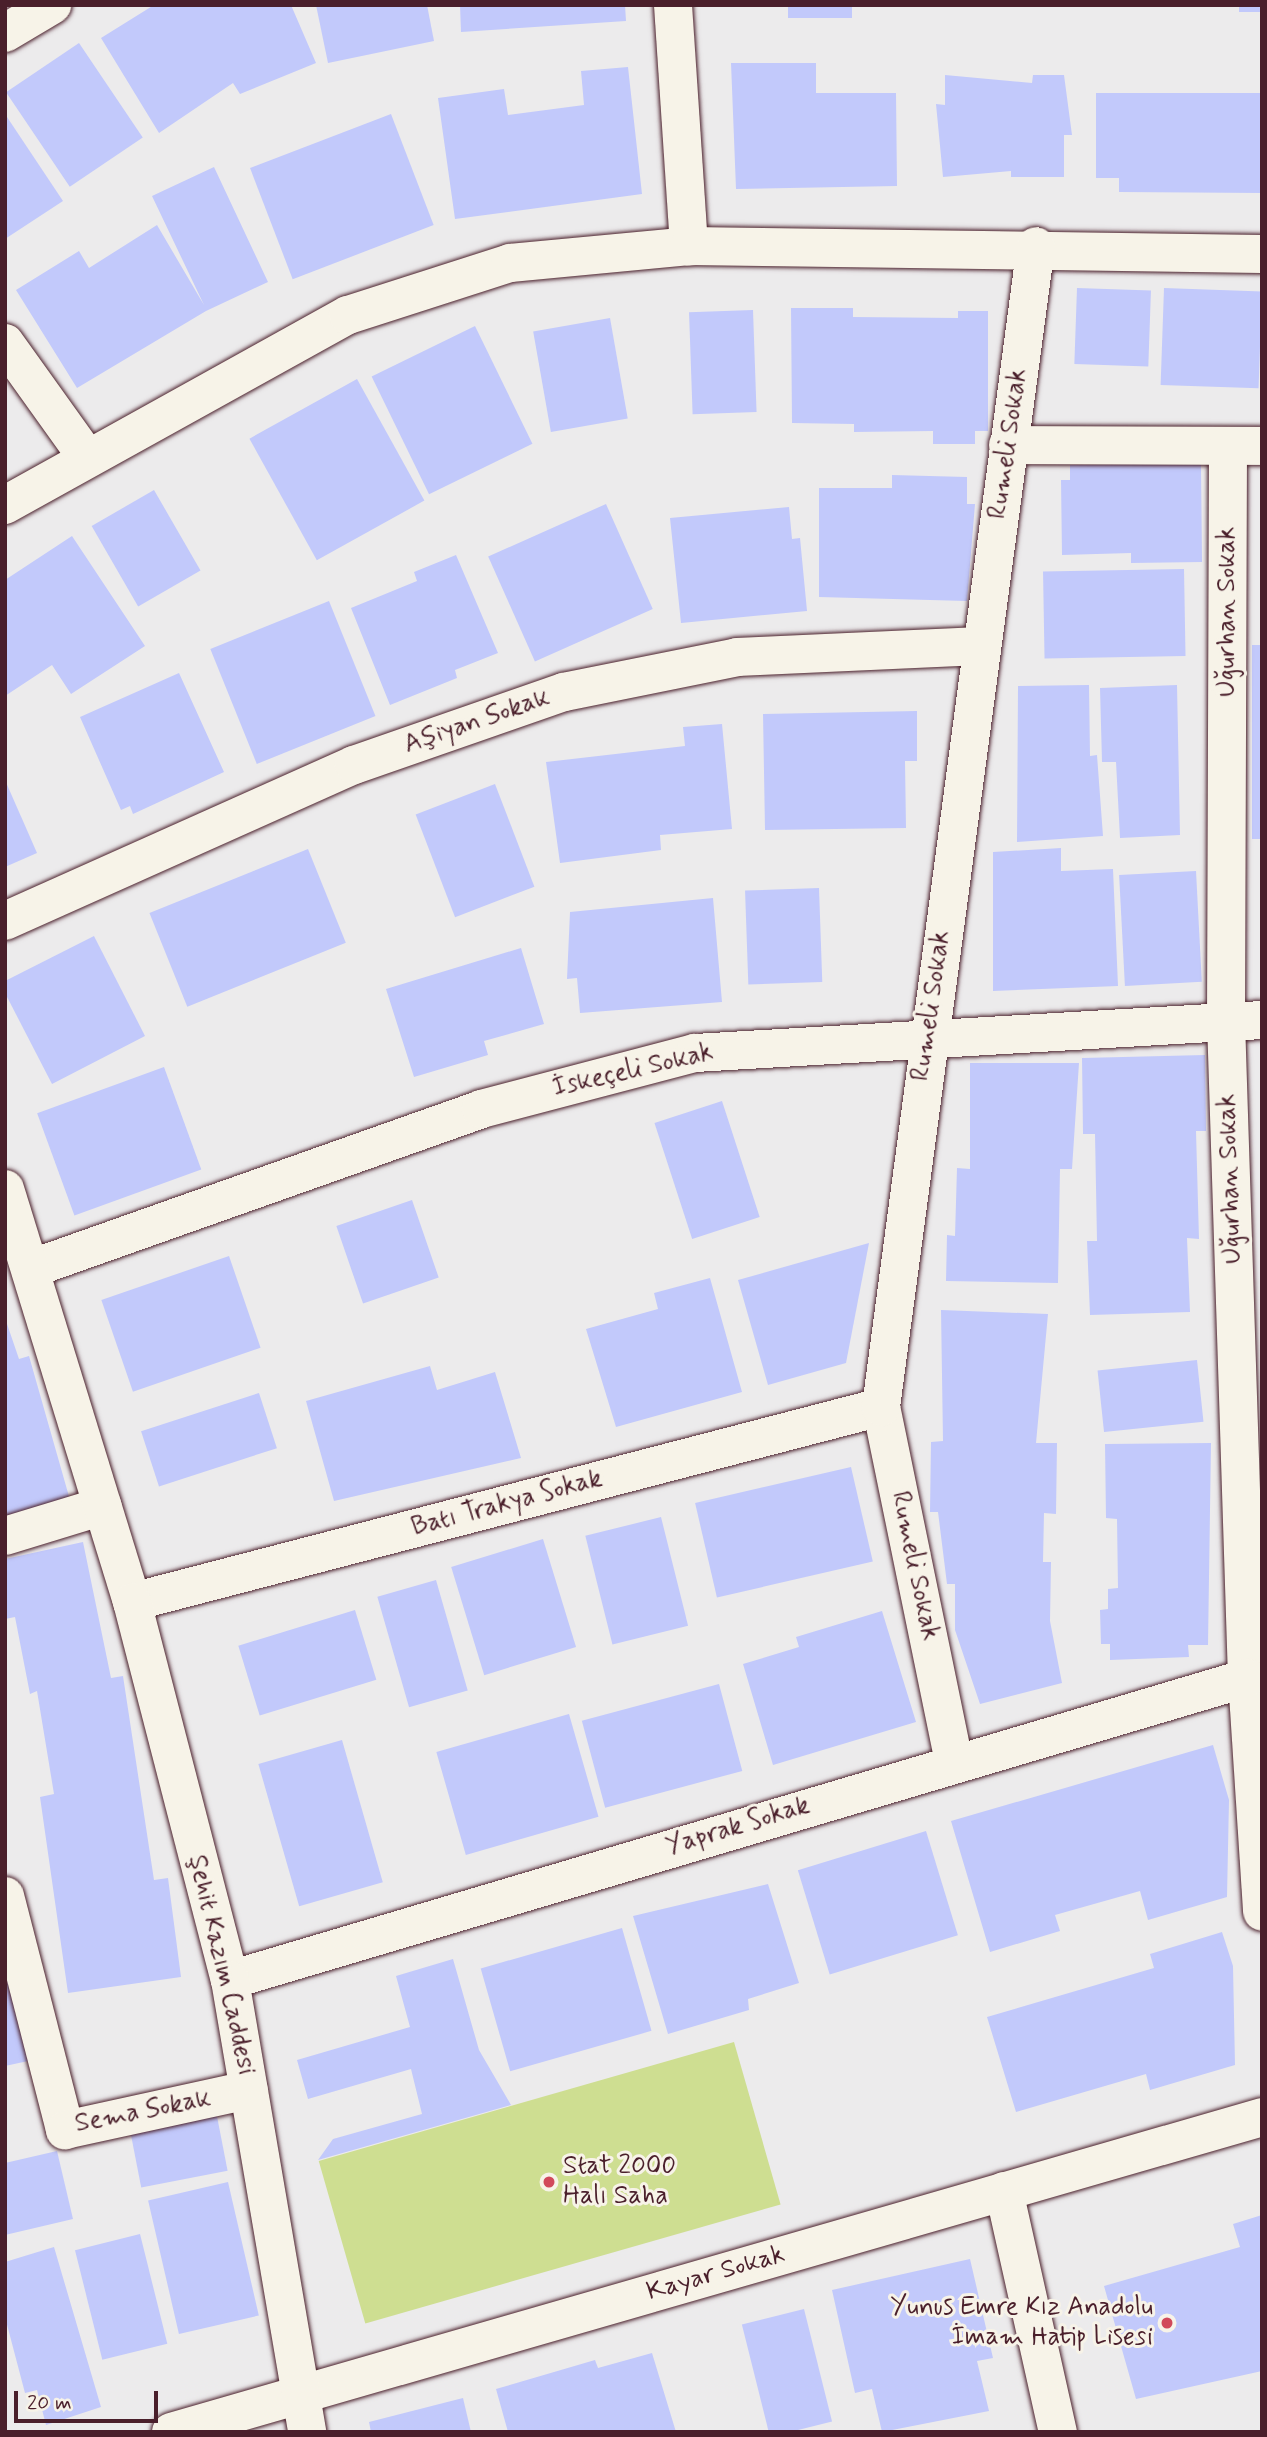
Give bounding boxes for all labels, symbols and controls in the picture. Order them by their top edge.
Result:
street label: Rumeli Sokak [983,367,1035,521]
street label: Uğurhan Sokak [1212,527,1244,697]
street label: Aşiyan Sokak [400,683,554,761]
street label: Rumeli Sokak [906,929,958,1083]
street label: İskeçeli Sokak [550,1037,716,1105]
street label: Uğurhan Sokak [1212,1093,1250,1265]
street label: Batı Trakya Sokak [407,1463,607,1545]
street label: Rumeli Sokak [883,1489,945,1643]
street label: Yaprak Sokak [661,1790,815,1864]
street label: Şehit Kazım Caddesi [180,1849,262,2081]
street label: Sema Sokak [73,2084,213,2140]
place label: Stat 2000 Halı Saha [563,2151,676,2212]
marker: Stat 2000 Halı Saha [541,2174,557,2190]
street label: Kayar Sokak [643,2239,789,2309]
place label: Yunus Emre Kız Anadolu İmam Hatip Lisesi [889,2292,1153,2354]
marker: Yunus Emre Kız Anadolu İmam Hatip Lisesi [1159,2315,1175,2331]
scale bar [18,2378,161,2422]
text: 20 m [27,2389,72,2417]

